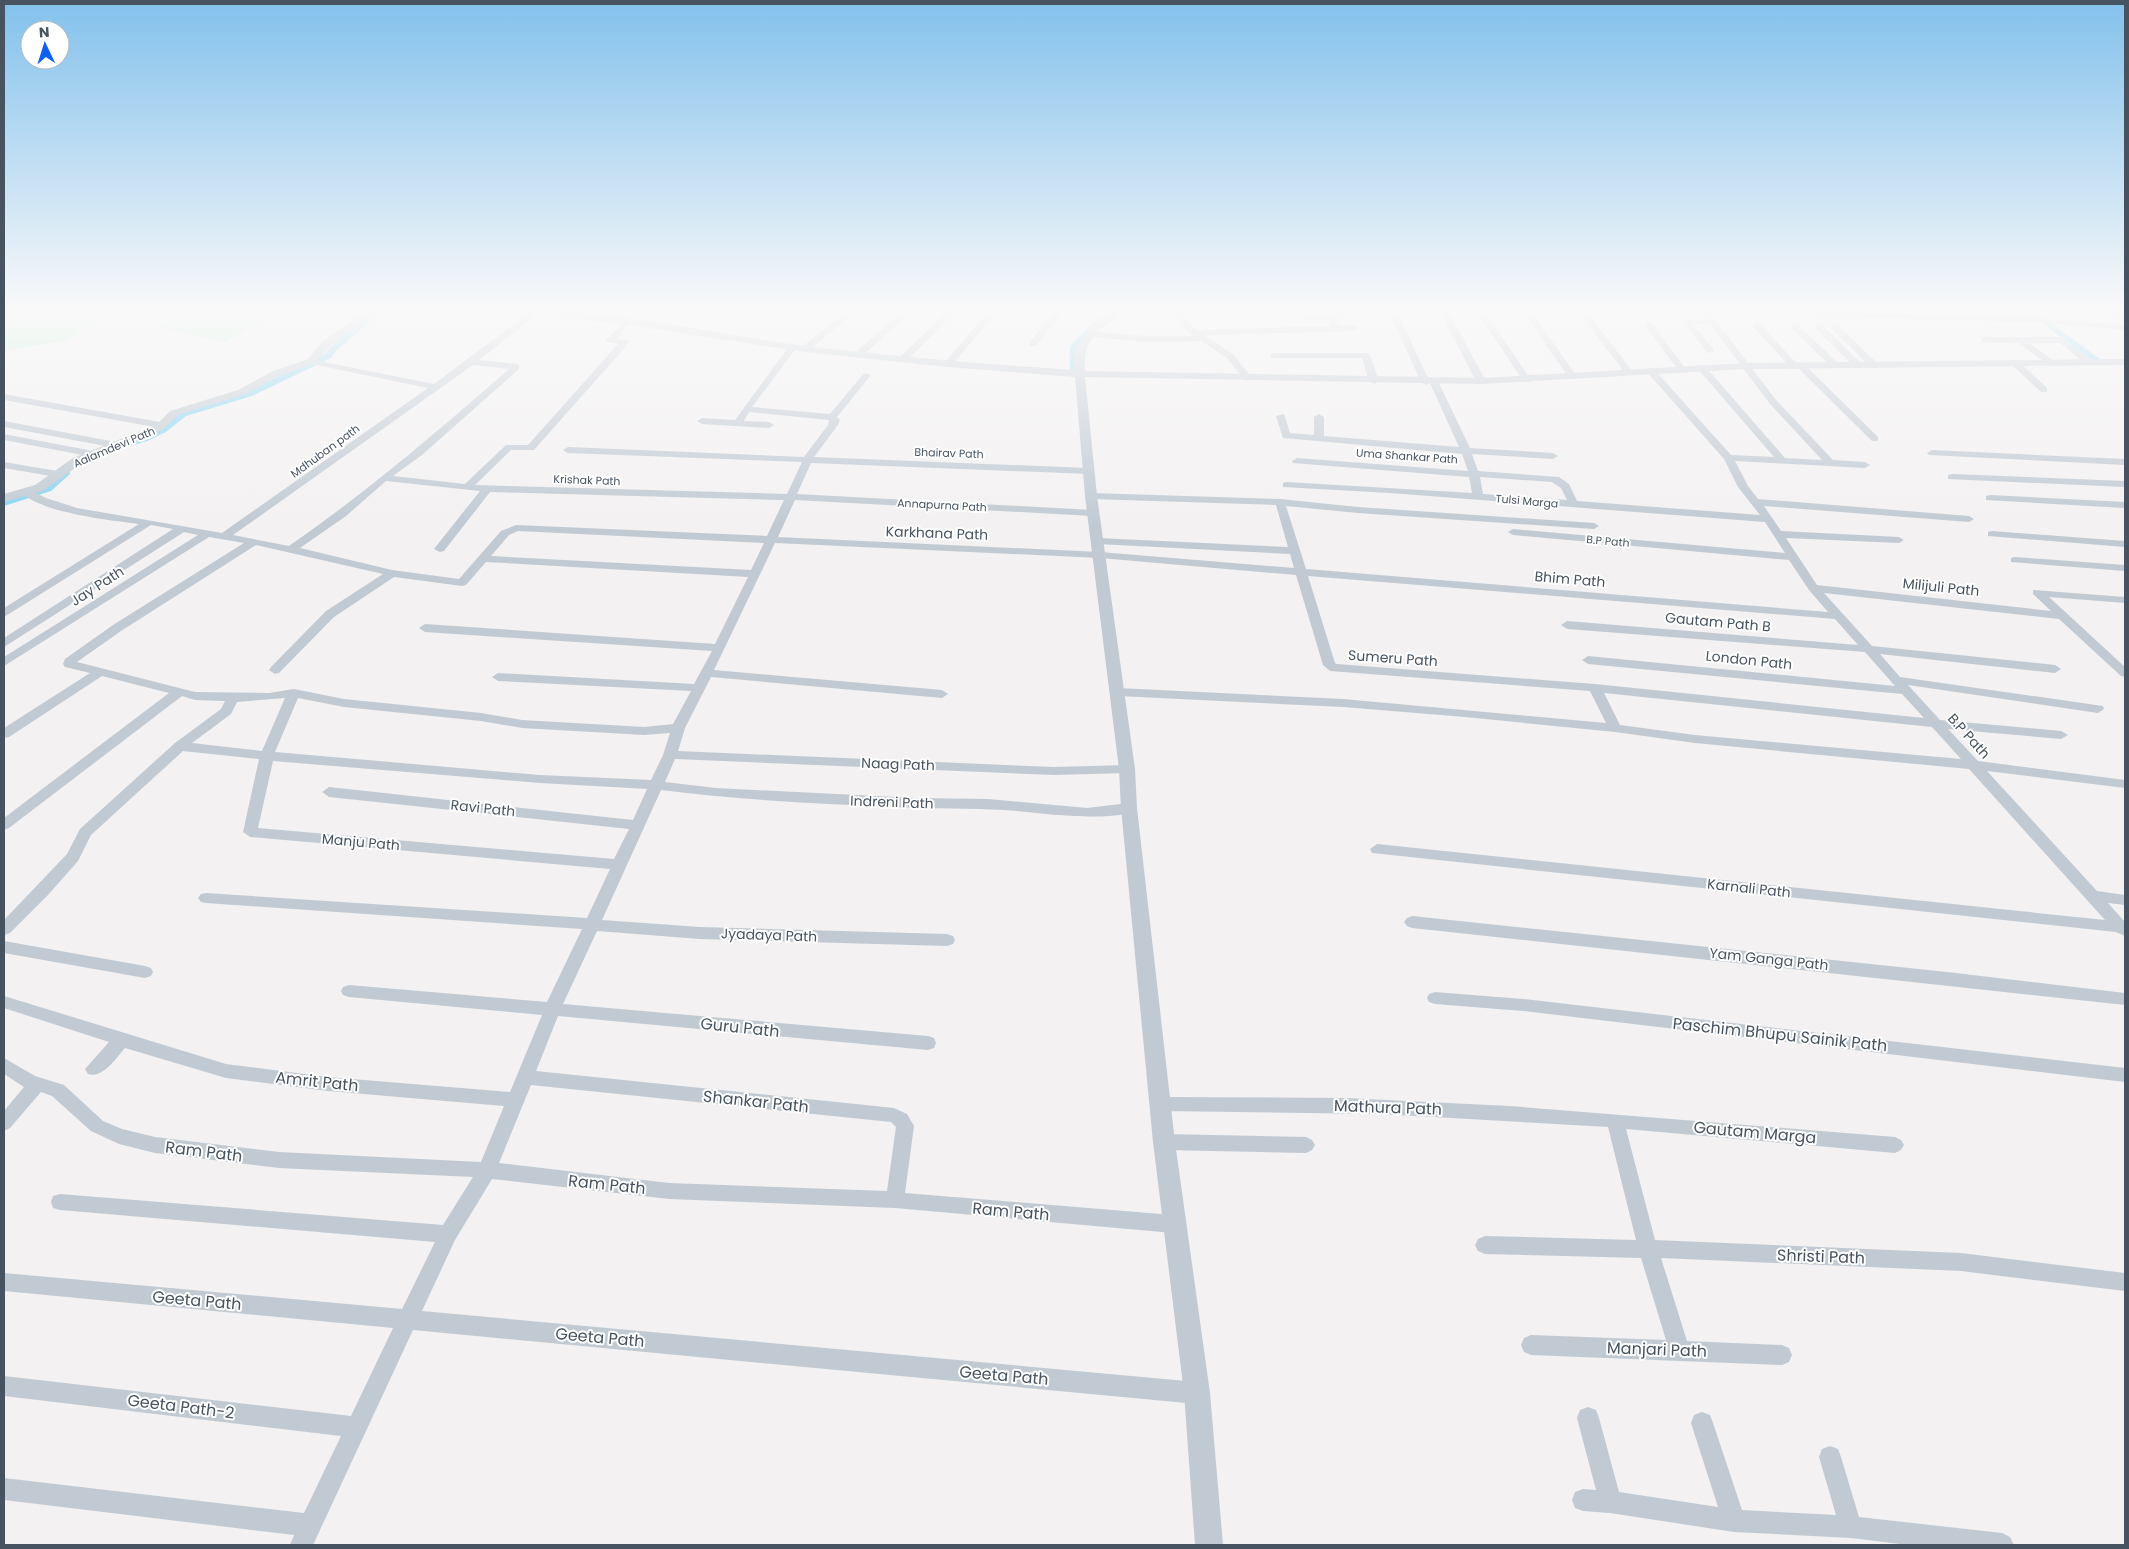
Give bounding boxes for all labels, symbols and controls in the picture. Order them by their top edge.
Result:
north arrow [20,20,70,70]
text: N [38,22,50,42]
street label: Mdhuban path [287,420,363,482]
street label: Aalamdevi Path [71,423,157,471]
street label: Bhairav Path [914,444,984,462]
street label: Uma Shankar Path [1356,444,1458,468]
street label: Krishak Path [553,471,621,489]
street label: Tulsi Marga [1495,490,1559,512]
street label: Annapurna Path [897,495,987,515]
street label: Karkhana Path [885,521,989,545]
street label: B.P Path [1586,531,1630,551]
street label: Jay Path [66,561,128,611]
street label: Bhim Path [1534,566,1606,592]
street label: Milijuli Path [1902,573,1980,601]
street label: Gautam Path B [1664,607,1772,637]
street label: Sumeru Path [1347,645,1439,671]
street label: London Path [1705,646,1793,674]
street label: B.P Path [1943,709,1995,763]
street label: Naag Path [861,753,935,775]
street label: Indreni Path [850,791,934,813]
street label: Ravi Path [450,795,516,821]
street label: Manju Path [321,829,401,855]
street label: Karnali Path [1706,874,1792,902]
street label: Jyadaya Path [720,923,818,947]
street label: Yam Ganga Path [1709,943,1829,975]
street label: Guru Path [699,1012,781,1043]
street label: Paschim Bhupu Sainik Path [1672,1012,1888,1057]
street label: Amrit Path [274,1066,360,1097]
street label: Shankar Path [702,1085,810,1118]
street label: Mathura Path [1334,1094,1442,1121]
street label: Gautam Marga [1693,1116,1817,1149]
street label: Ram Path [164,1135,244,1168]
street label: Ram Path [567,1169,647,1200]
street label: Ram Path [971,1197,1051,1226]
street label: Shristi Path [1777,1243,1865,1270]
street label: Geeta Path [151,1285,242,1316]
street label: Geeta Path [554,1322,645,1353]
street label: Manjari Path [1607,1336,1707,1363]
street label: Geeta Path [958,1360,1049,1391]
street label: Geeta Path-2 [126,1389,236,1424]

